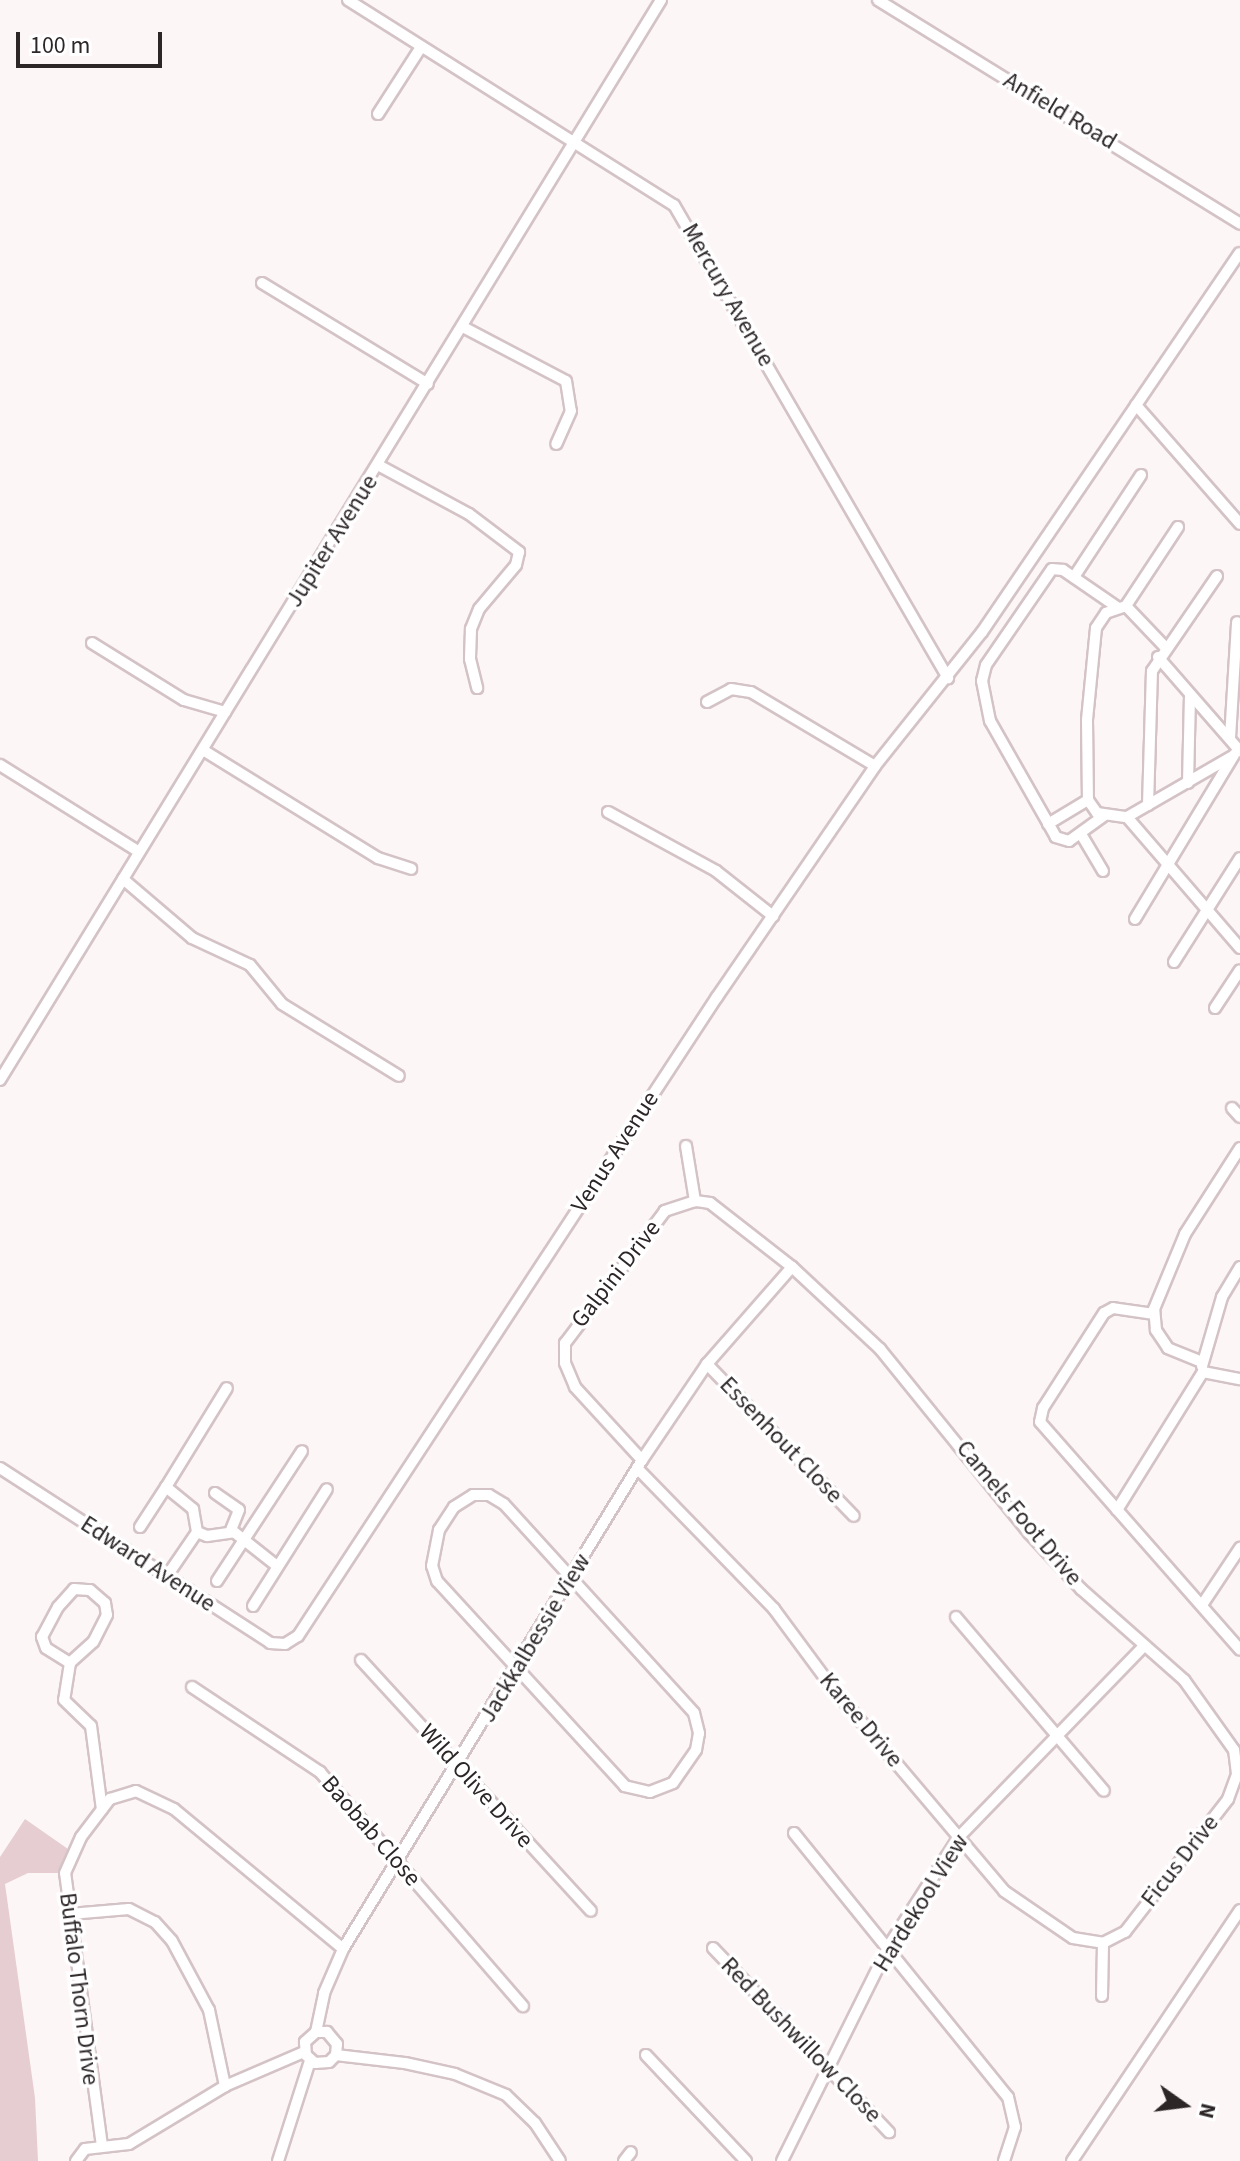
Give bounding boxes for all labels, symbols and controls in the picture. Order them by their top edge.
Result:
scale bar [20,16,166,66]
text: 100 m [30,28,90,63]
street label: Anfield Road [998,66,1122,156]
street label: Mercury Avenue [675,218,781,372]
street label: Jupiter Avenue [280,470,384,612]
street label: Venus Avenue [565,1086,665,1218]
street label: Galpini Drive [565,1215,667,1333]
street label: Essenhout Close [713,1371,849,1509]
street label: Camels Foot Drive [950,1435,1088,1591]
street label: Edward Avenue [75,1510,221,1618]
street label: Jackkalbessie View [473,1548,597,1728]
street label: Karee Drive [813,1667,909,1773]
street label: Wild Olive Drive [413,1718,539,1854]
street label: Baobab Close [315,1770,427,1892]
street label: Ficus Drive [1135,1809,1225,1913]
street label: Hardekool View [867,1829,975,1977]
street label: Buffalo Thorn Drive [53,1891,105,2087]
street label: Red Bushwillow Close [715,1951,887,2129]
north arrow [1144,2065,1224,2145]
text: N [1190,2100,1225,2122]

